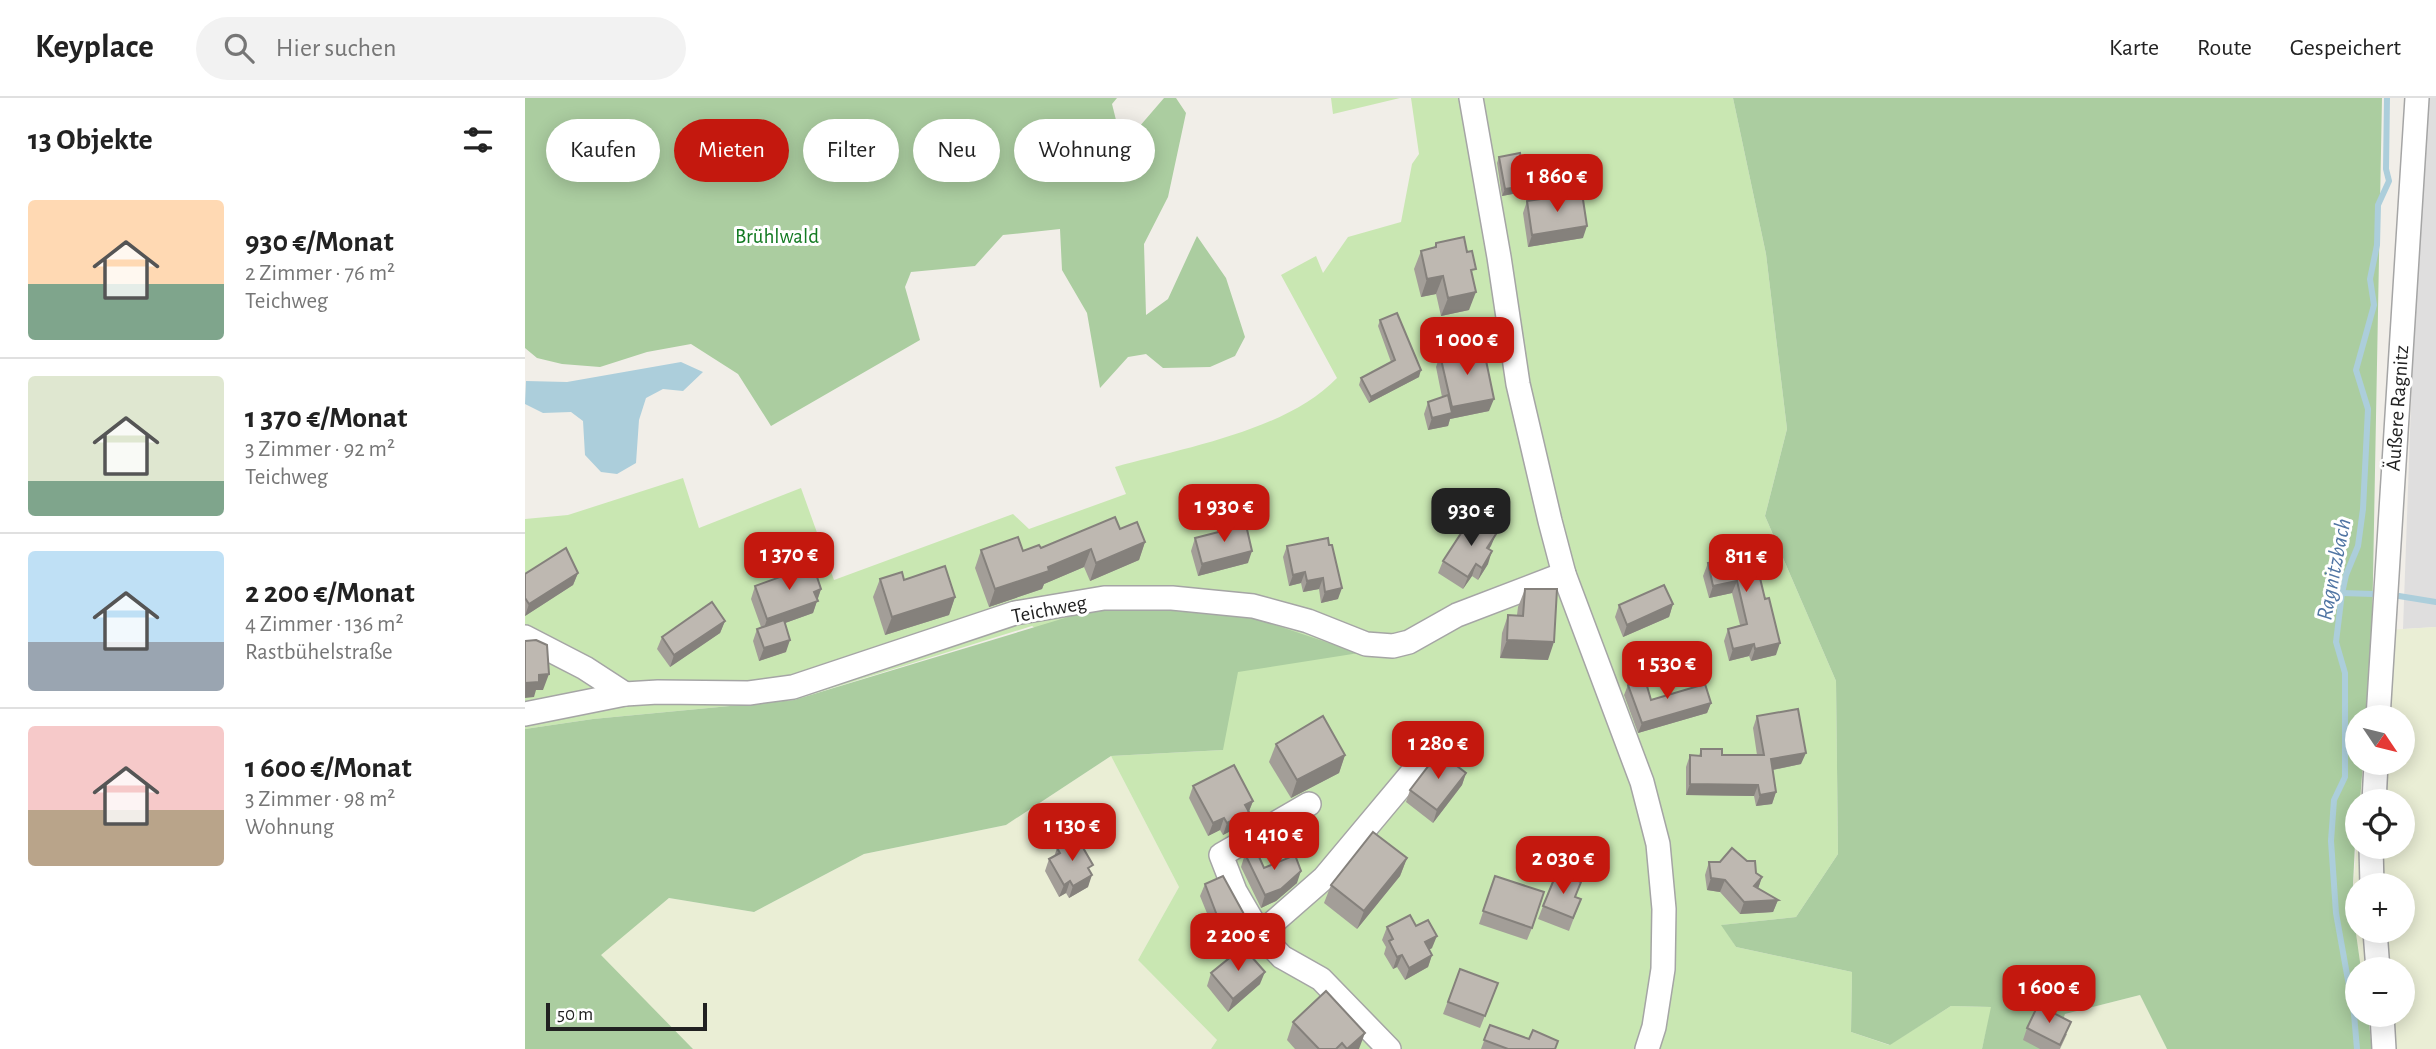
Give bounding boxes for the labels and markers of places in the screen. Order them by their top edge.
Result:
pin: 1 860 € [1492,155,1622,214]
pin: 1 000 € [1402,317,1532,377]
pin: 1 930 € [1159,484,1289,544]
pin: 930 € [1422,489,1520,548]
pin: 1 370 € [724,532,854,592]
pin: 811 € [1697,534,1795,594]
pin: 1 530 € [1602,642,1732,701]
pin: 1 280 € [1373,722,1503,781]
pin: 1 130 € [1007,804,1137,863]
pin: 1 410 € [1209,812,1339,872]
pin: 2 030 € [1498,836,1628,896]
pin: 2 200 € [1173,914,1303,973]
pin: 1 600 € [1984,965,2114,1025]

